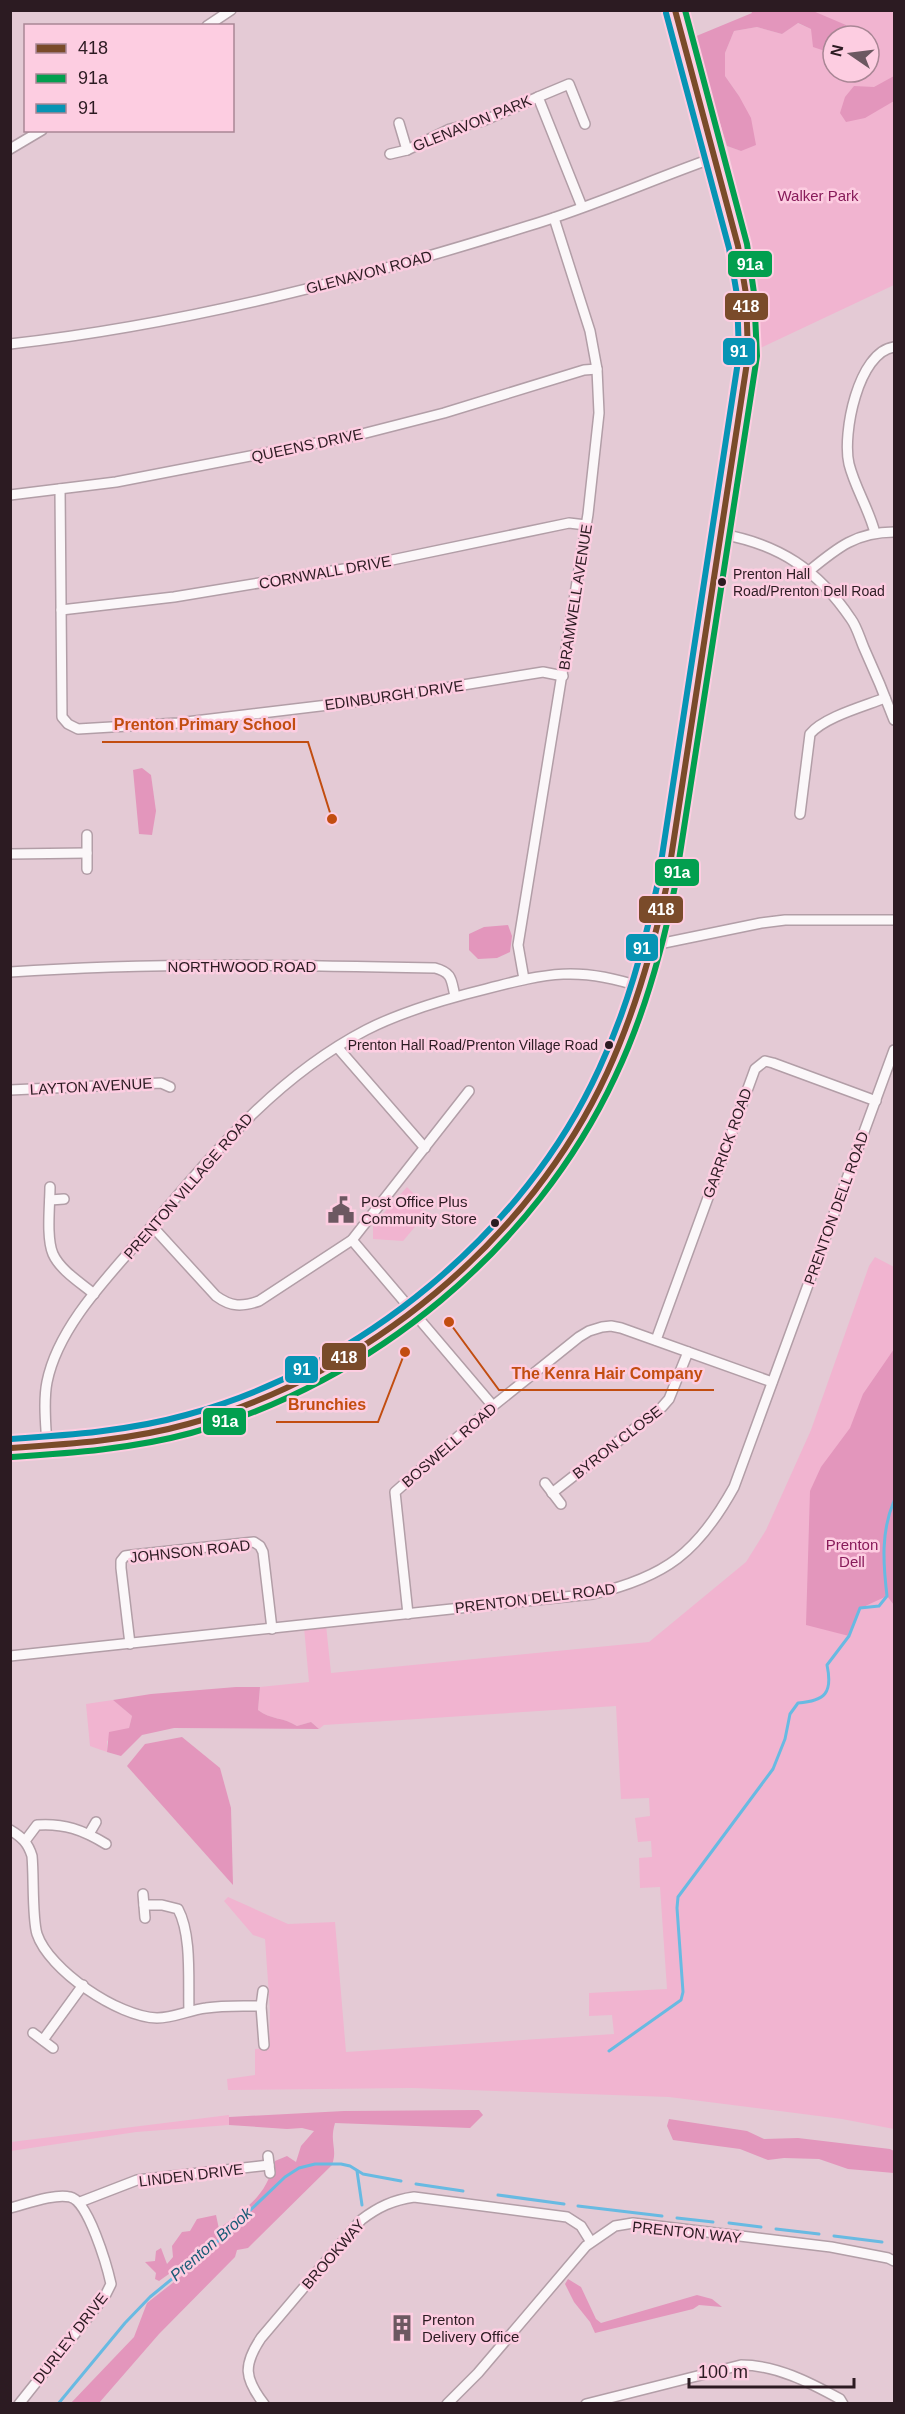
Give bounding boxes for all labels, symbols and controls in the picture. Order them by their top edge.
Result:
legend [24,24,234,132]
north arrow [821,24,881,84]
text: 418 [78,38,108,58]
text: N [827,43,847,58]
text: 91a [78,68,109,88]
street label: GLENAVON PARK [410,91,534,155]
text: 91 [78,98,98,118]
park label: Walker Park [777,187,859,204]
street label: GLENAVON ROAD [304,247,434,297]
line badge: 91a [727,250,773,278]
text: 91a [737,256,763,273]
line badge: 418 [724,292,769,321]
text: 418 [733,298,759,315]
line badge: 91 [722,337,756,366]
text: 91 [730,343,748,360]
street label: QUEENS DRIVE [250,425,364,465]
street label: BRAMWELL AVENUE [555,523,595,671]
street label: CORNWALL DRIVE [258,552,392,592]
place label: Prenton Hall Road/Prenton Dell Road [733,566,885,599]
marker: Prenton Hall Road/Prenton Dell Road [716,576,728,588]
street label: EDINBURGH DRIVE [323,677,465,713]
callout: Prenton Primary School [102,708,308,742]
text: Prenton Primary School [114,716,296,733]
line badge: 91a [654,858,700,887]
text: 91a [664,864,690,881]
line badge: 418 [638,895,684,924]
text: 418 [648,901,674,918]
line badge: 91 [625,933,659,962]
text: 91 [633,940,651,957]
street label: NORTHWOOD ROAD [168,958,317,975]
place label: Prenton Hall Road/Prenton Village Road [348,1037,598,1053]
marker: Prenton Hall Road/Prenton Village Road [603,1039,615,1051]
street label: LAYTON AVENUE [29,1074,153,1098]
street label: GARRICK ROAD [699,1086,755,1200]
street label: PRENTON VILLAGE ROAD [120,1110,256,1262]
street label: PRENTON DELL ROAD [800,1129,872,1287]
place label: Post Office Plus Community Store [361,1193,477,1227]
public building icon: Post Office Plus Community Store [326,1195,356,1225]
unlabelled marker [489,1217,501,1229]
line badge: 418 [321,1342,367,1371]
text: 418 [331,1349,357,1366]
line badge: 91 [284,1355,319,1384]
callout: The Kenra Hair Company [499,1356,714,1390]
text: 91 [293,1361,311,1378]
text: The Kenra Hair Company [511,1365,703,1382]
callout: Brunchies [276,1388,378,1422]
text: Brunchies [288,1396,366,1413]
street label: BOSWELL ROAD [398,1399,500,1491]
street label: BYRON CLOSE [569,1402,665,1482]
line badge: 91a [202,1407,247,1436]
text: 91a [212,1413,238,1430]
street label: JOHNSON ROAD [129,1536,251,1566]
park label: Prenton Dell [826,1536,878,1570]
street label: PRENTON DELL ROAD [454,1580,616,1616]
street label: LINDEN DRIVE [138,2160,244,2190]
water label: Prenton Brook [167,2203,256,2284]
street label: BROOKWAY [298,2216,368,2292]
street label: PRENTON WAY [632,2218,742,2246]
street label: DURLEY DRIVE [29,2289,111,2387]
place label: Prenton Delivery Office [422,2311,519,2345]
building icon: Prenton Delivery Office [387,2313,417,2343]
scale bar [689,2351,854,2389]
text: 100 m [698,2362,748,2382]

